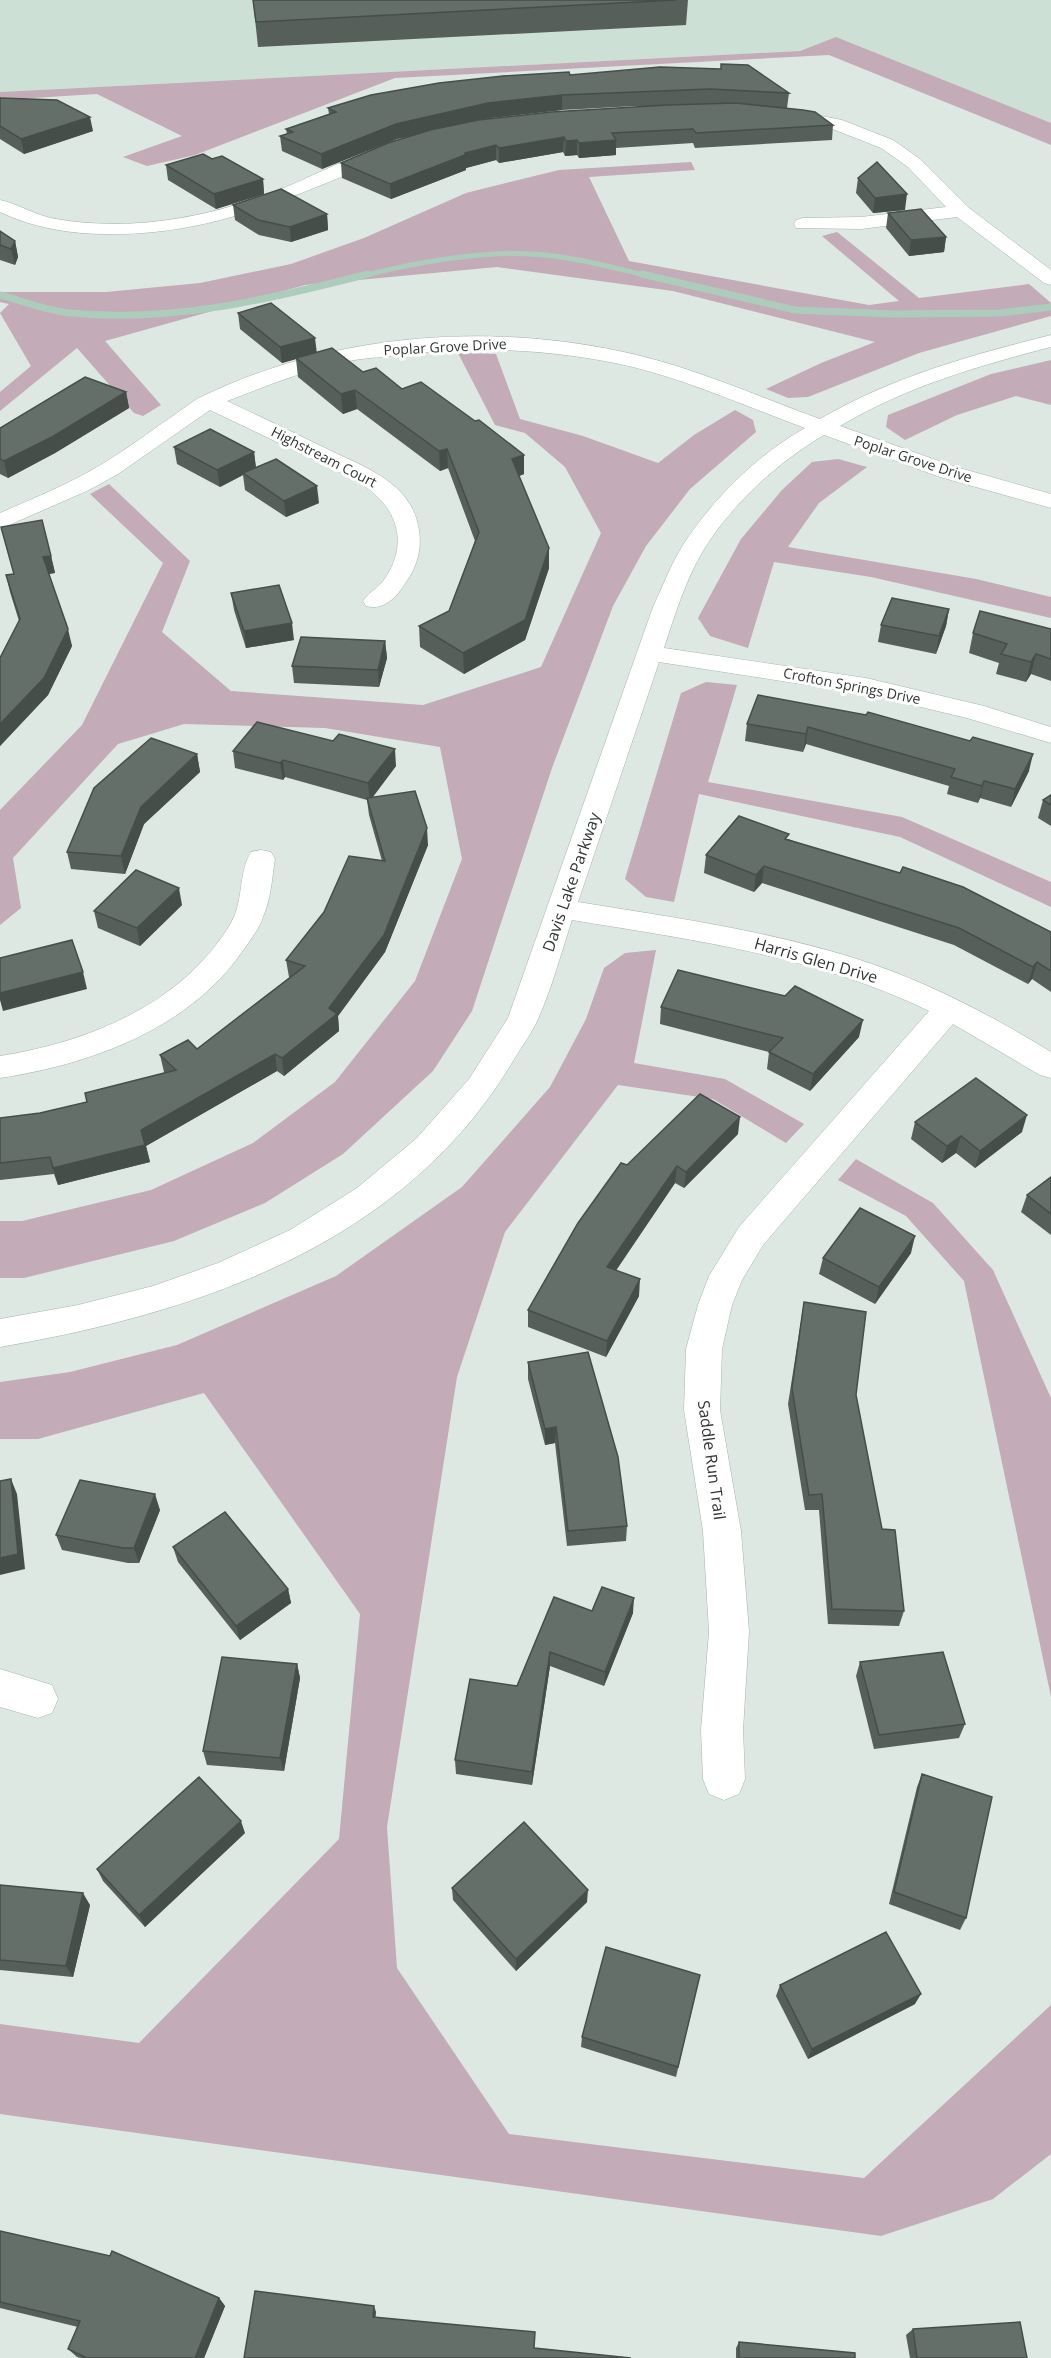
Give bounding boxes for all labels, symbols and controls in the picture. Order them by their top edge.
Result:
street label: Poplar Grove Drive [383,334,507,359]
street label: Highstream Court [268,422,380,491]
street label: Poplar Grove Drive [852,430,975,487]
street label: Crofton Springs Drive [782,663,923,708]
street label: Davis Lake Parkway [537,809,605,955]
street label: Harris Glen Drive [752,932,880,988]
street label: Saddle Run Trail [693,1399,731,1521]

